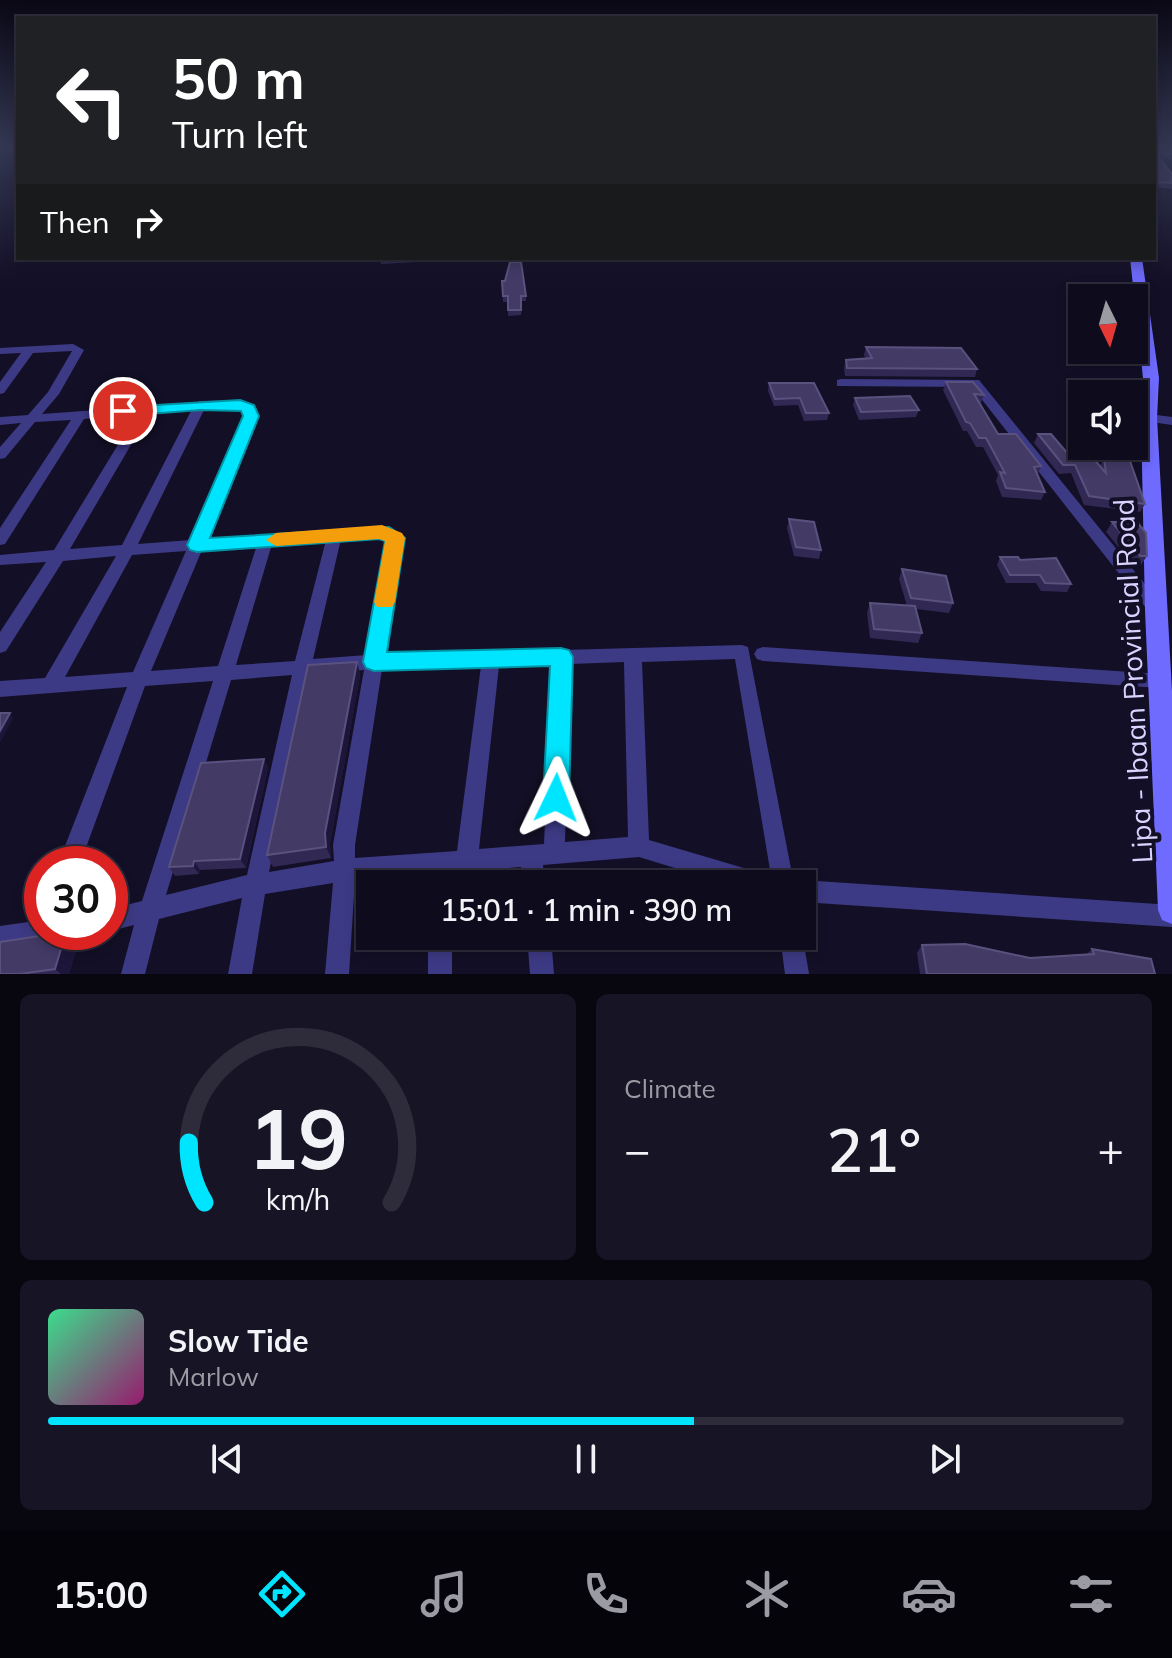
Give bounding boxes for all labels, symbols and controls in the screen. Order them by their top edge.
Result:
text: 50 m [172,43,305,113]
icon: left [40,48,144,152]
text: Turn left [172,112,308,157]
icon: right [126,200,170,244]
text: Then [40,203,110,241]
north arrow [1068,284,1148,364]
map controls [1068,284,1148,460]
pin [89,377,157,445]
button: sound [1068,380,1148,460]
icon: arrive [101,389,145,433]
street label: Lipa - Ibaan Provincial Road [1105,498,1160,864]
position arrow [514,756,598,840]
speed limit sign: 30 [24,846,128,950]
text: 15:01 · 1 min · 390 m [440,891,732,929]
text: Climate [624,1072,716,1105]
text: 19 [248,1085,348,1190]
text: 21° [827,1112,921,1187]
text: − [624,1122,650,1177]
text: + [1098,1122,1124,1177]
text: km/h [266,1181,330,1217]
text: Slow Tide [168,1322,309,1360]
text: Marlow [168,1360,259,1393]
icon: previous [205,1437,249,1481]
icon: pause [564,1437,608,1481]
icon: next [923,1437,967,1481]
icon: directions [254,1566,310,1622]
icon: music [416,1566,472,1622]
icon: phone [578,1566,634,1622]
icon: climate [739,1566,795,1622]
icon: car [901,1566,957,1622]
icon: filters [1063,1566,1119,1622]
text: 15:00 [53,1572,148,1617]

